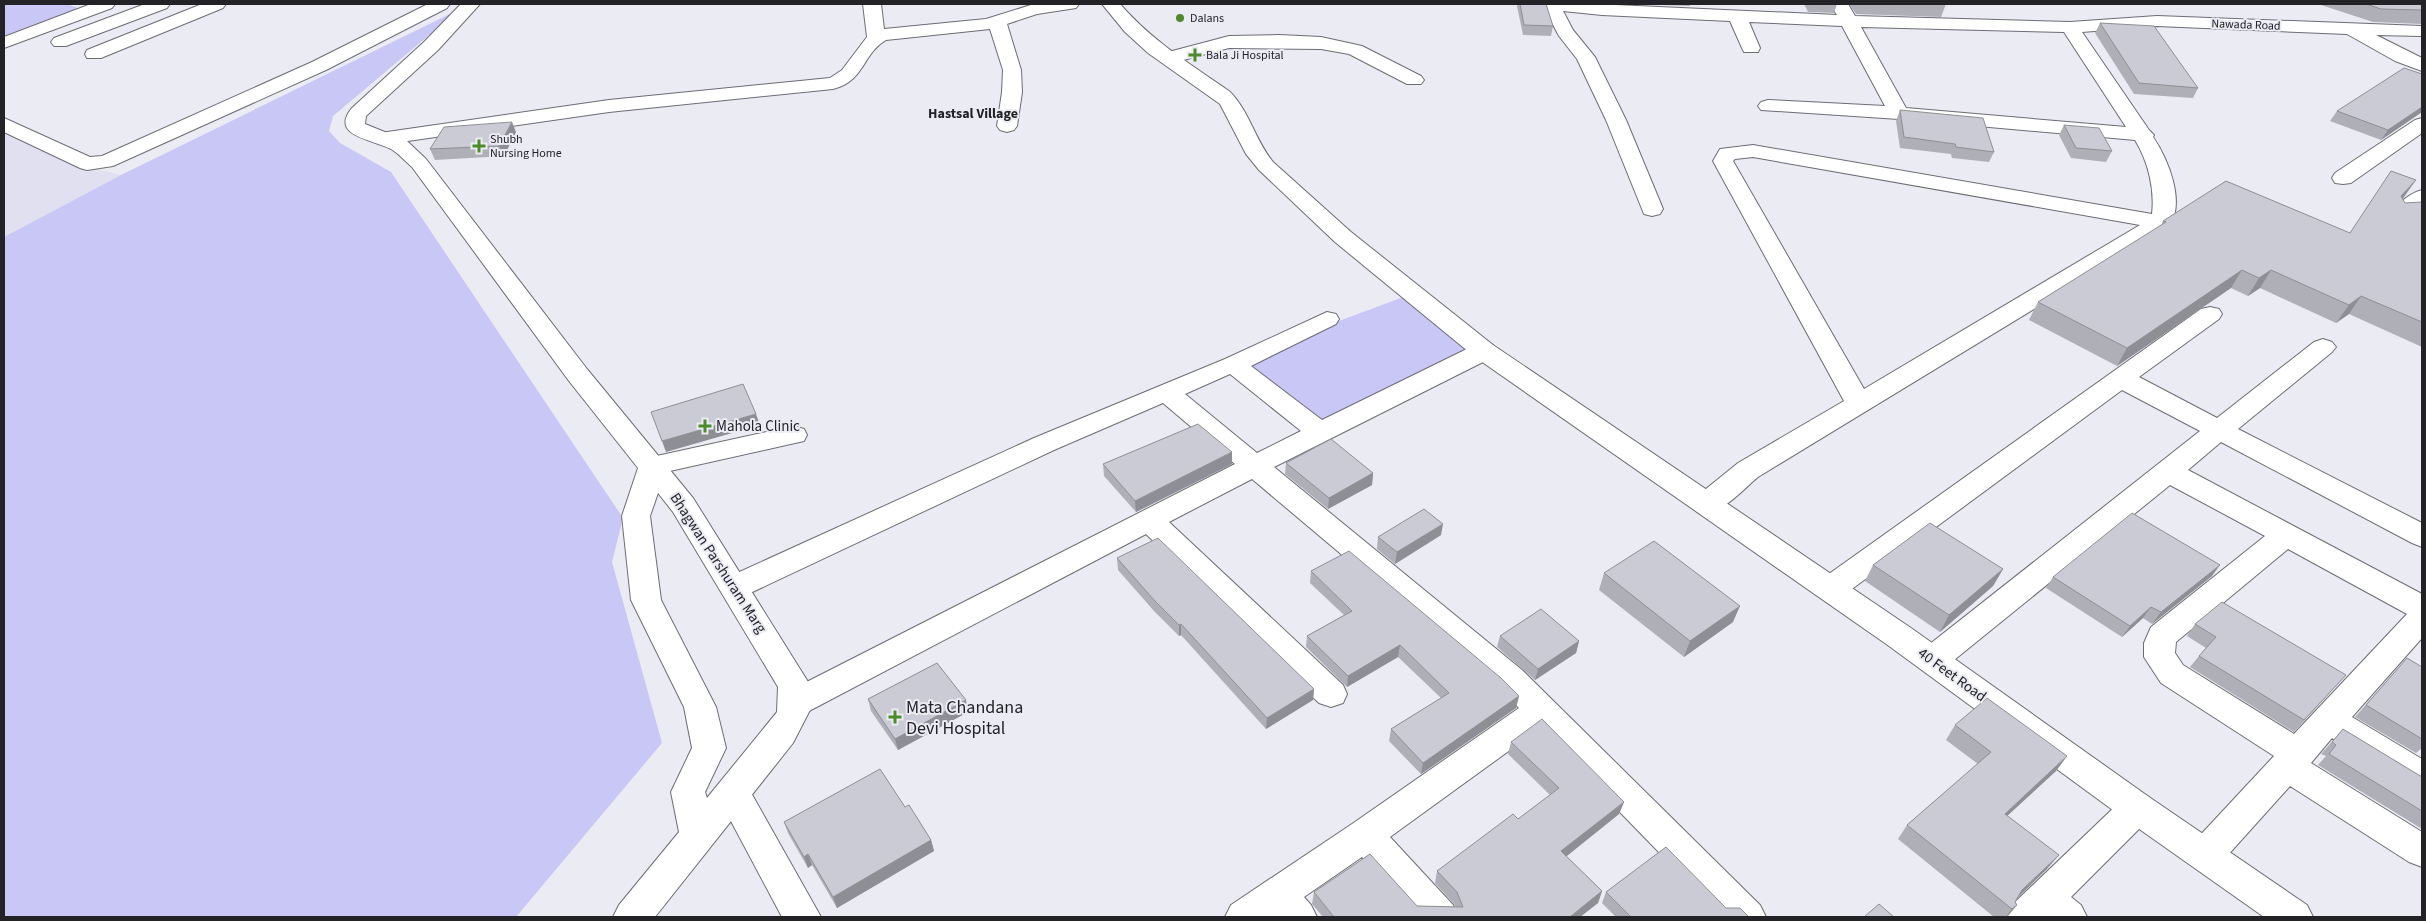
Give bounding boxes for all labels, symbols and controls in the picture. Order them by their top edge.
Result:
place label: Dalans [1190,10,1224,27]
marker: Dalans [1174,12,1186,24]
street label: Nawada Road [2211,15,2281,35]
place label: Bala Ji Hospital [1206,47,1284,64]
marker: Bala Ji Hospital [1188,48,1202,62]
district label: Hastsal Village [928,104,1018,124]
place label: Shubh Nursing Home [490,131,562,162]
marker: Shubh Nursing Home [472,139,486,153]
place label: Mahola Clinic [716,416,800,437]
marker: Mahola Clinic [698,419,712,433]
street label: Bhagwan Parshuram Marg [665,489,772,638]
street label: 40 Feet Road [1913,643,1991,707]
place label: Mata Chandana Devi Hospital [906,695,1023,741]
marker: Mata Chandana Devi Hospital [888,710,902,724]

